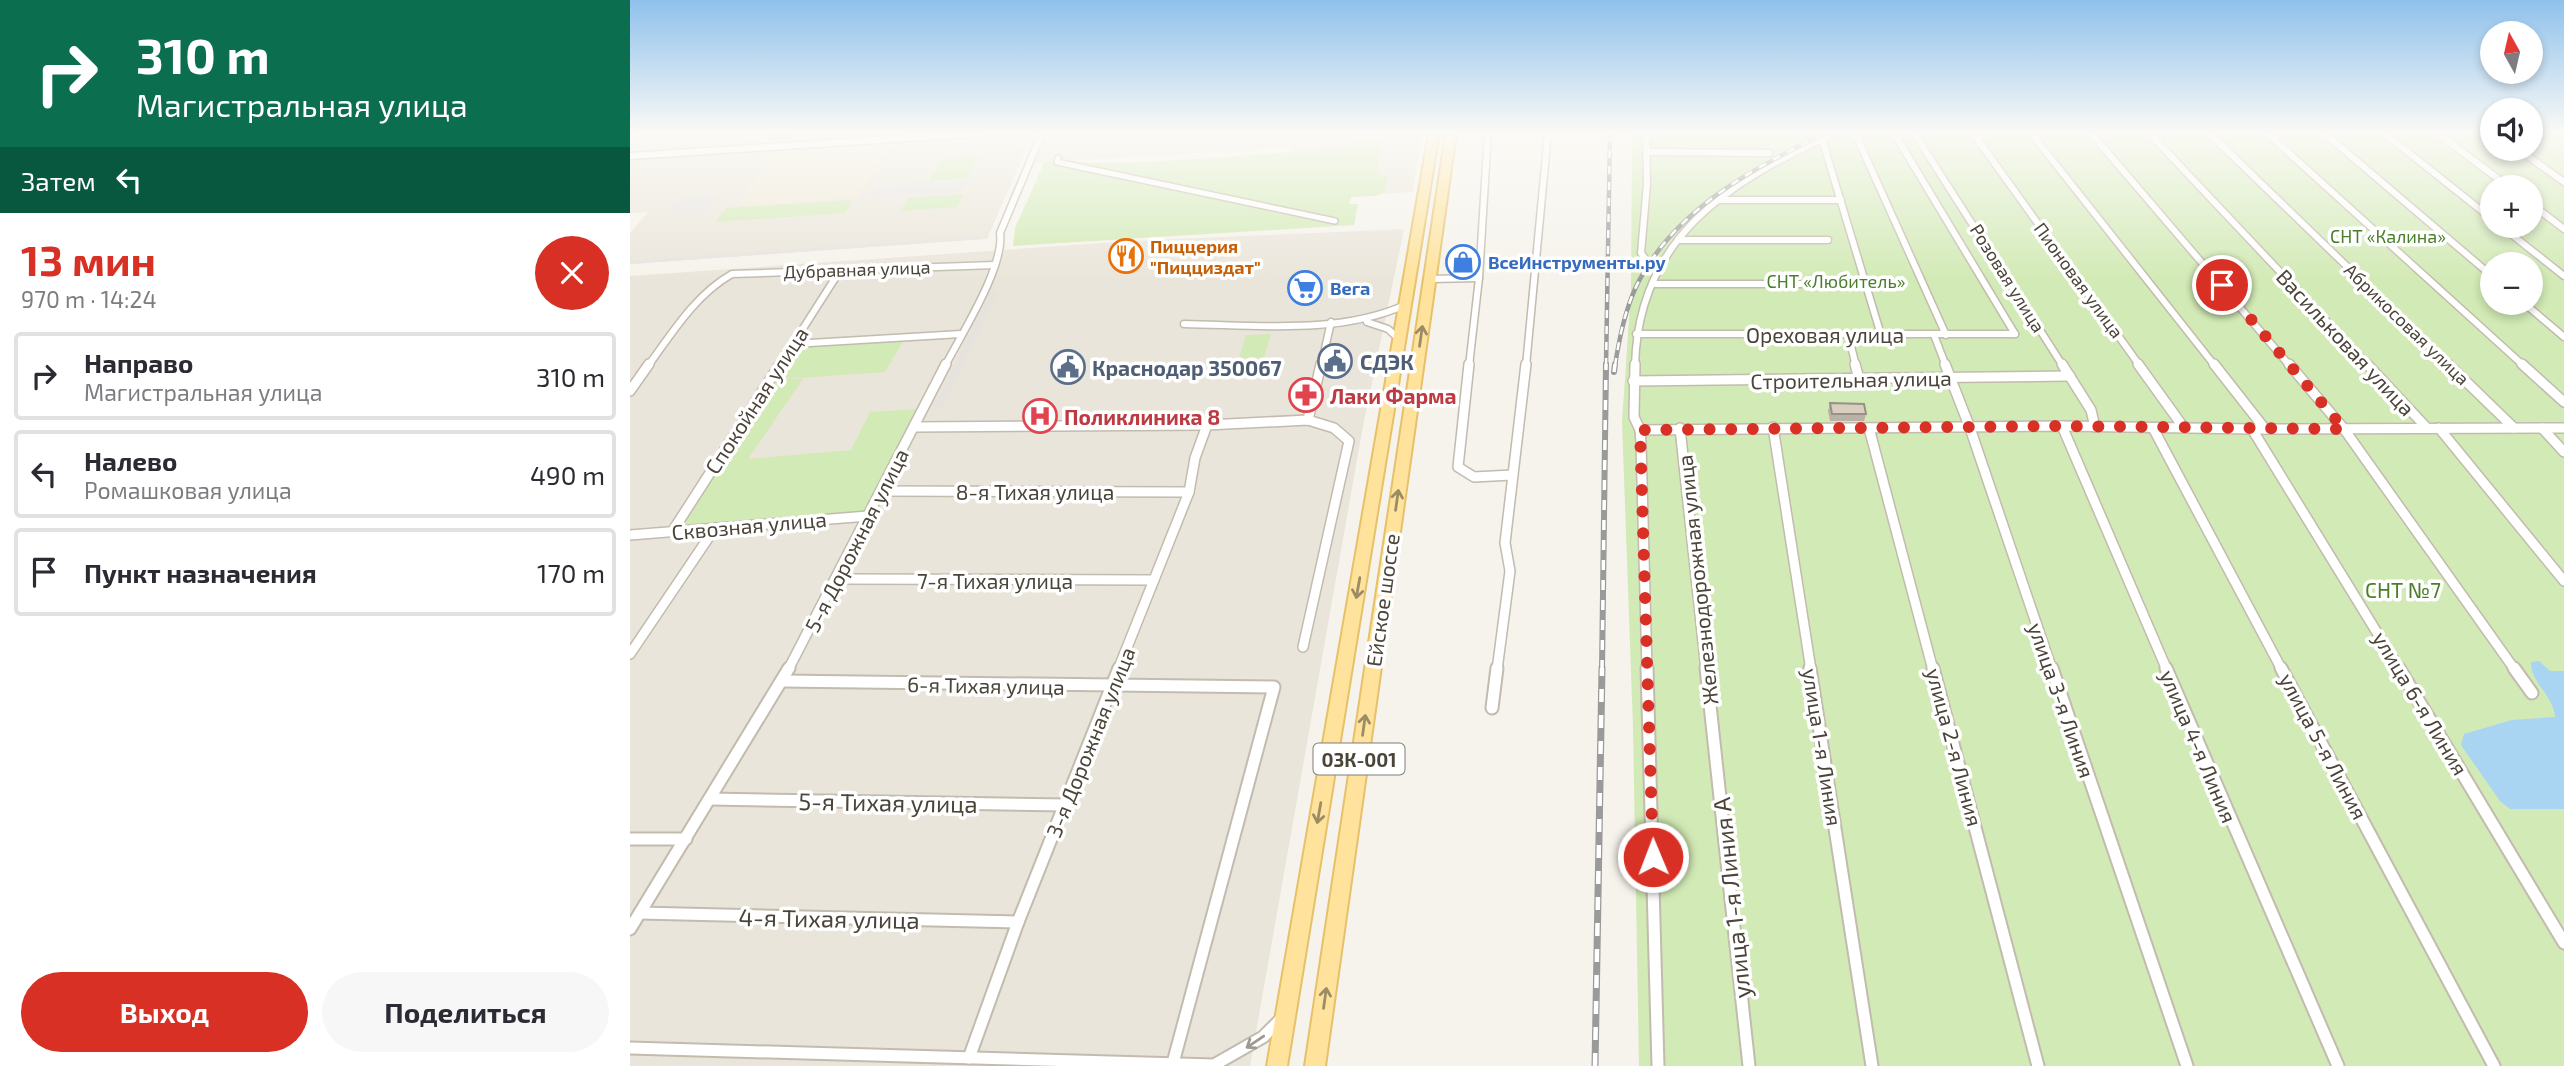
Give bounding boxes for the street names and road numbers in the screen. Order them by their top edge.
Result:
street label: Пионовая улица [2030,218,2128,342]
street label: Розовая улица [1966,220,2050,336]
street label: Дубравная улица [783,255,931,283]
street label: Абрикосовая улица [2340,259,2474,389]
street label: Васильковая улица [2271,264,2420,421]
street label: Спокойная улица [699,322,814,479]
street label: Ореховая улица [1746,322,1904,348]
street label: Строительная улица [1750,365,1952,394]
street label: 5-я Дорожная улица [799,444,914,636]
street label: Железнодорожная улица [1671,454,1724,706]
street label: 8-я Тихая улица [956,479,1114,505]
street label: Сквозная улица [670,506,828,545]
street label: Ейское шоссе [1360,532,1404,668]
street label: 7-я Тихая улица [917,568,1073,594]
street label: улица 3-я Линия [2023,619,2100,781]
street label: улица 6-я Линия [2368,627,2474,780]
street label: 3-я Дорожная улица [1040,643,1141,841]
street label: улица 2-я Линия [1921,665,1988,829]
street label: улица 1-я Линия [1797,666,1848,828]
street label: улица 4-я Линия [2155,666,2242,827]
street label: улица 5-я Линия [2274,669,2373,824]
street label: 6-я Тихая улица [907,671,1065,700]
road number: 03К-001 [1314,744,1404,774]
street label: 5-я Тихая улица [798,786,978,819]
street label: улица 1-я Линия А [1706,796,1757,1000]
street label: 4-я Тихая улица [738,902,920,935]

